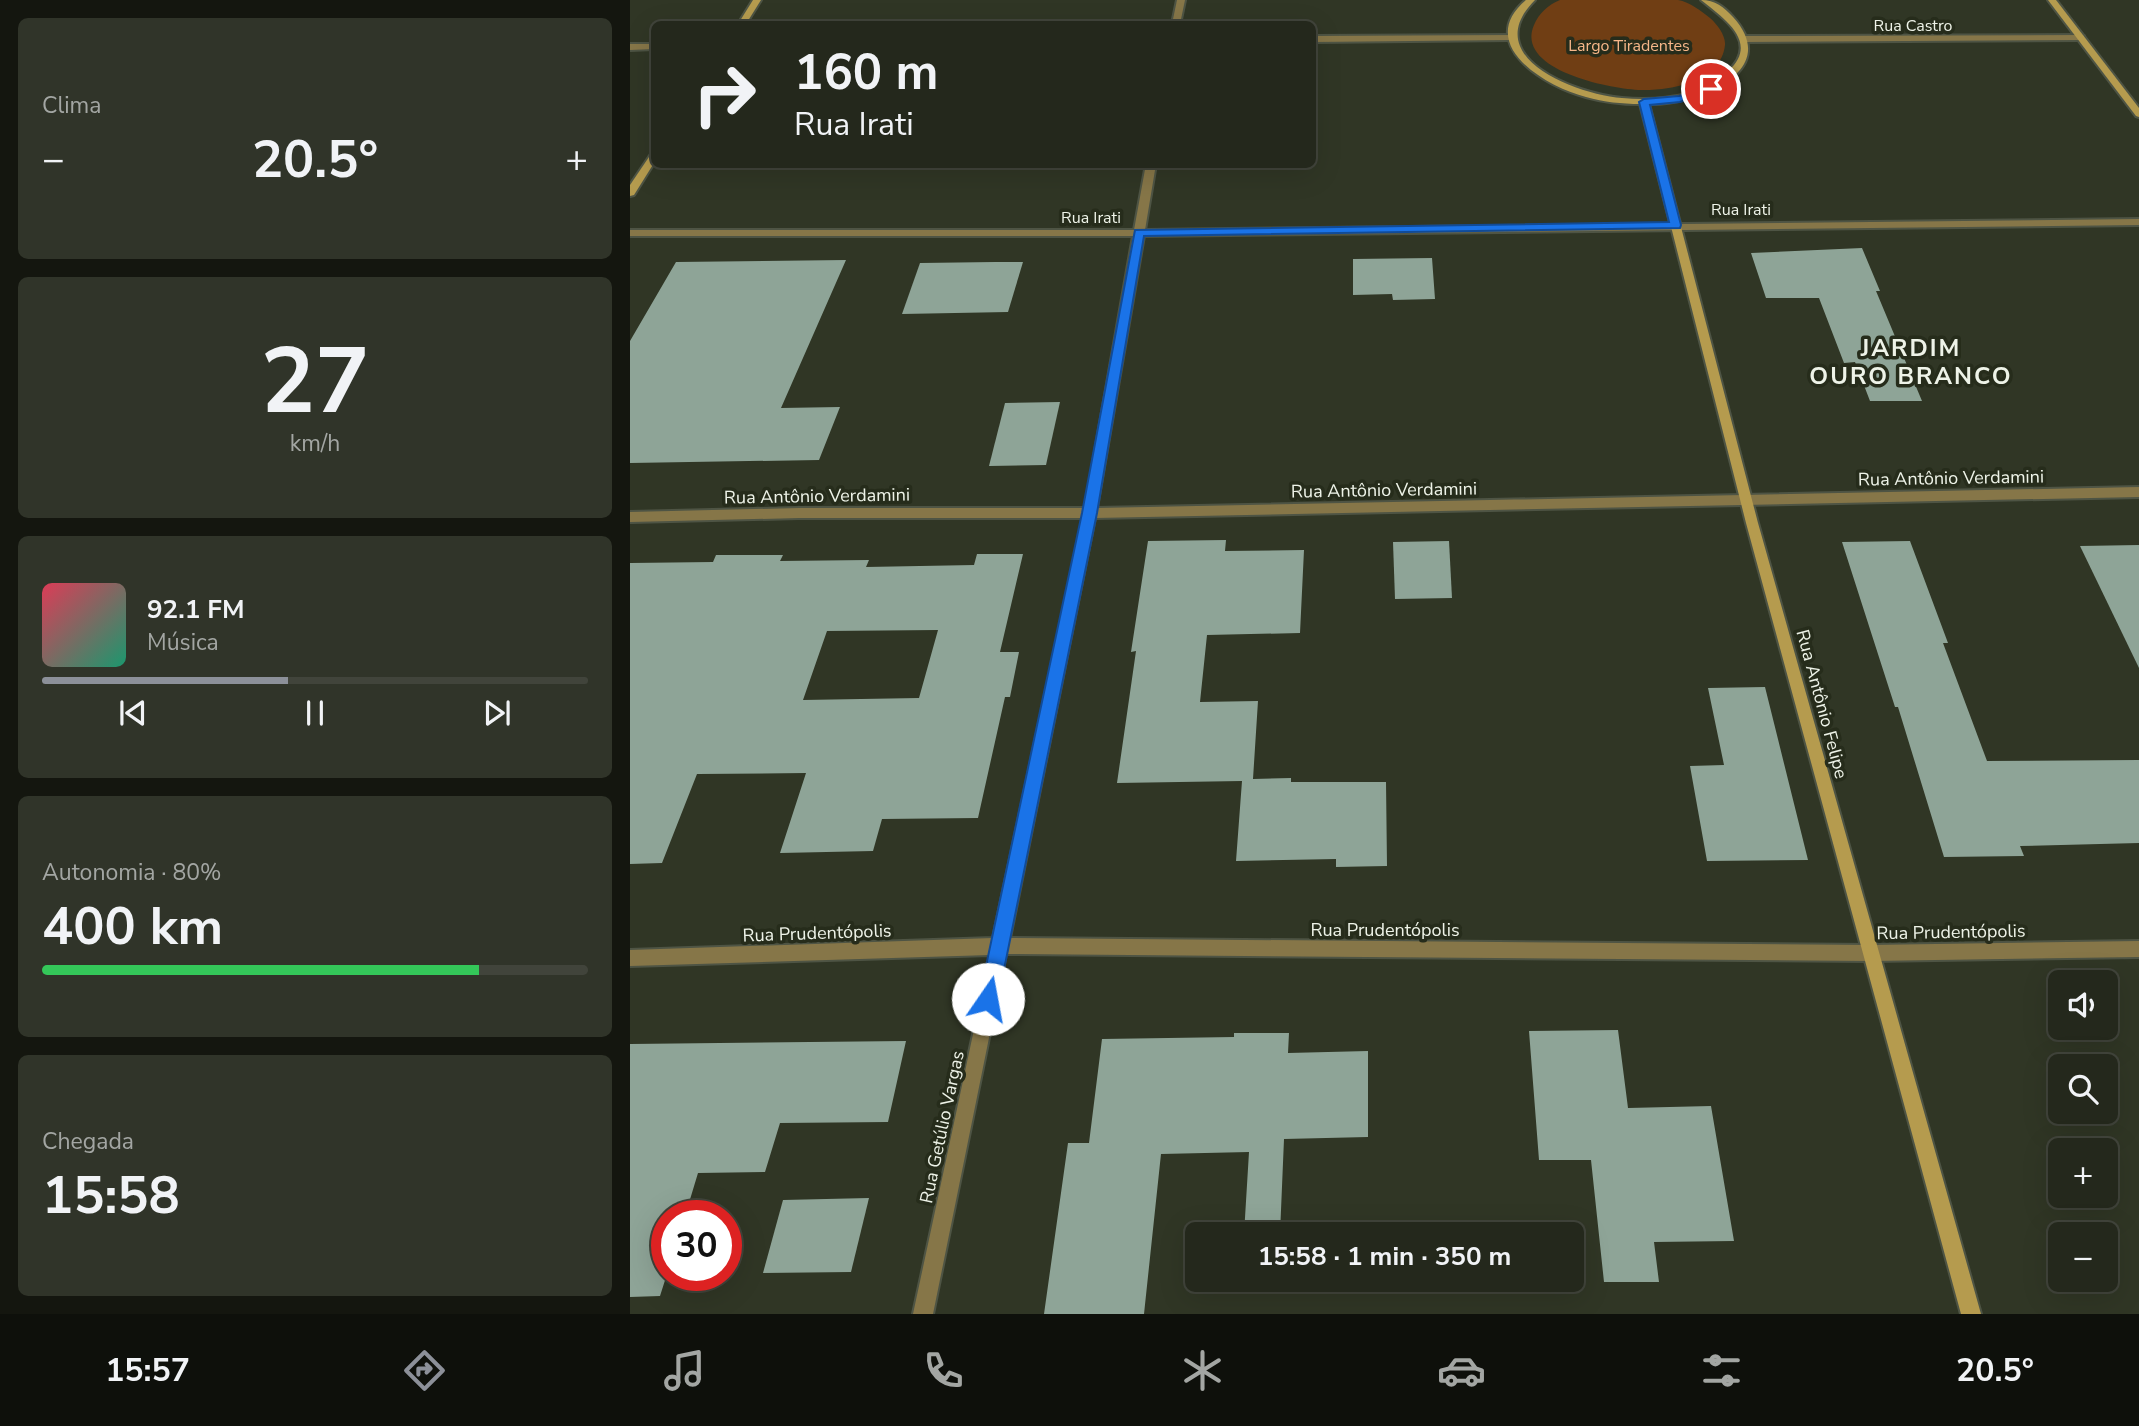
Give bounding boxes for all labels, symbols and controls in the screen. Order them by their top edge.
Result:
street label: Rua Castro [1874,15,1953,37]
park label: Largo Tiradentes [1568,35,1690,57]
text: 160 m [794,39,938,106]
icon: right [679,49,770,140]
pin [1681,59,1741,119]
icon: arrive [1692,70,1730,108]
text: Clima [42,90,102,121]
text: Rua Irati [794,103,914,146]
text: 20.5° [252,124,378,195]
text: − [42,134,65,185]
text: + [565,134,588,185]
street label: Rua Irati [1711,199,1771,221]
street label: Rua Irati [1061,207,1121,229]
text: 27 [260,320,370,444]
district label: JARDIM OURO BRANCO [1809,332,2013,392]
text: km/h [290,428,340,459]
street label: Rua Antônio Verdamini [1858,464,2044,492]
street label: Rua Antônio Verdamini [1291,476,1477,504]
street label: Rua Antônio Verdamini [724,482,910,510]
text: 92.1 FM [147,592,244,627]
text: Música [147,627,219,658]
street label: Rua Antônio Felipe [1791,627,1853,781]
icon: previous [114,694,152,732]
icon: pause [296,694,334,732]
icon: next [478,694,516,732]
text: Autonomia · 80% [42,857,222,888]
text: 400 km [42,891,223,962]
street label: Rua Prudentópolis [742,918,892,948]
street label: Rua Prudentópolis [1310,918,1460,942]
street label: Rua Prudentópolis [1876,919,2026,945]
position arrow [951,962,1025,1036]
map controls [2048,970,2118,1292]
button: sound [2048,970,2118,1040]
street label: Rua Getúlio Vargas [914,1048,970,1206]
button: search [2048,1054,2118,1124]
text: Chegada [42,1126,134,1157]
button: + [2048,1138,2118,1208]
text: 15:58 [42,1160,180,1231]
speed limit sign: 30 [651,1200,742,1291]
button: − [2048,1222,2118,1292]
text: 15:58 · 1 min · 350 m [1258,1239,1511,1274]
icon: directions [400,1346,449,1395]
icon: music [660,1346,709,1395]
icon: phone [919,1346,968,1395]
icon: climate [1178,1346,1227,1395]
icon: car [1437,1346,1486,1395]
icon: filters [1697,1346,1746,1395]
text: 15:57 [105,1349,190,1392]
text: 20.5° [1956,1349,2034,1392]

